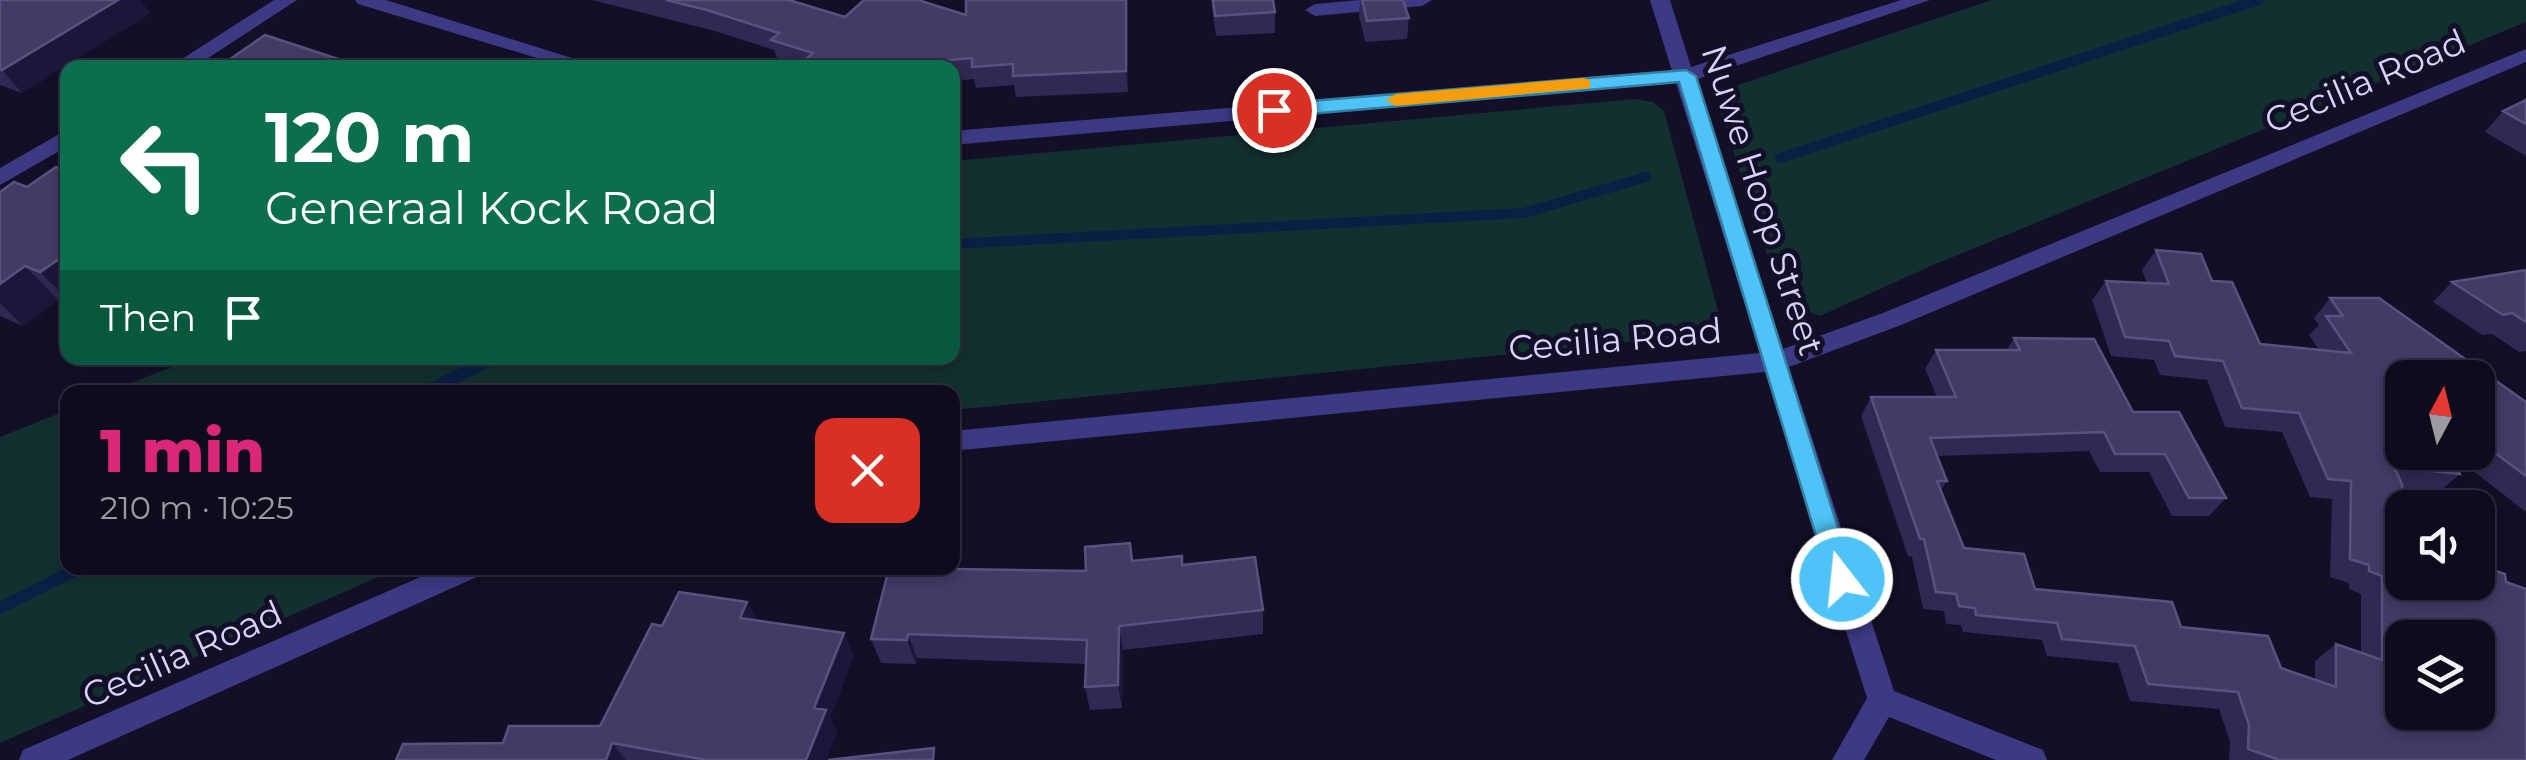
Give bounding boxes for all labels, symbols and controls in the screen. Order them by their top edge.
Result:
street label: Cecilia Road [2258,19,2472,143]
street label: Nuwe Hoop Street [1693,39,1833,361]
pin [1232,68,1317,153]
icon: arrive [1247,83,1302,138]
text: 120 m [265,94,475,180]
icon: left [100,100,230,230]
text: Generaal Kock Road [265,180,718,235]
icon: arrive [216,290,271,345]
text: Then [100,294,196,341]
street label: Cecilia Road [1506,308,1724,370]
north arrow [2385,360,2495,470]
map controls [2385,360,2495,730]
text: 1 min [100,414,265,487]
button: close [815,418,920,523]
text: 210 m · 10:25 [100,488,294,527]
button: sound [2385,490,2495,600]
position arrow [1790,527,1894,631]
street label: Cecilia Road [75,591,289,717]
button: layers [2385,620,2495,730]

